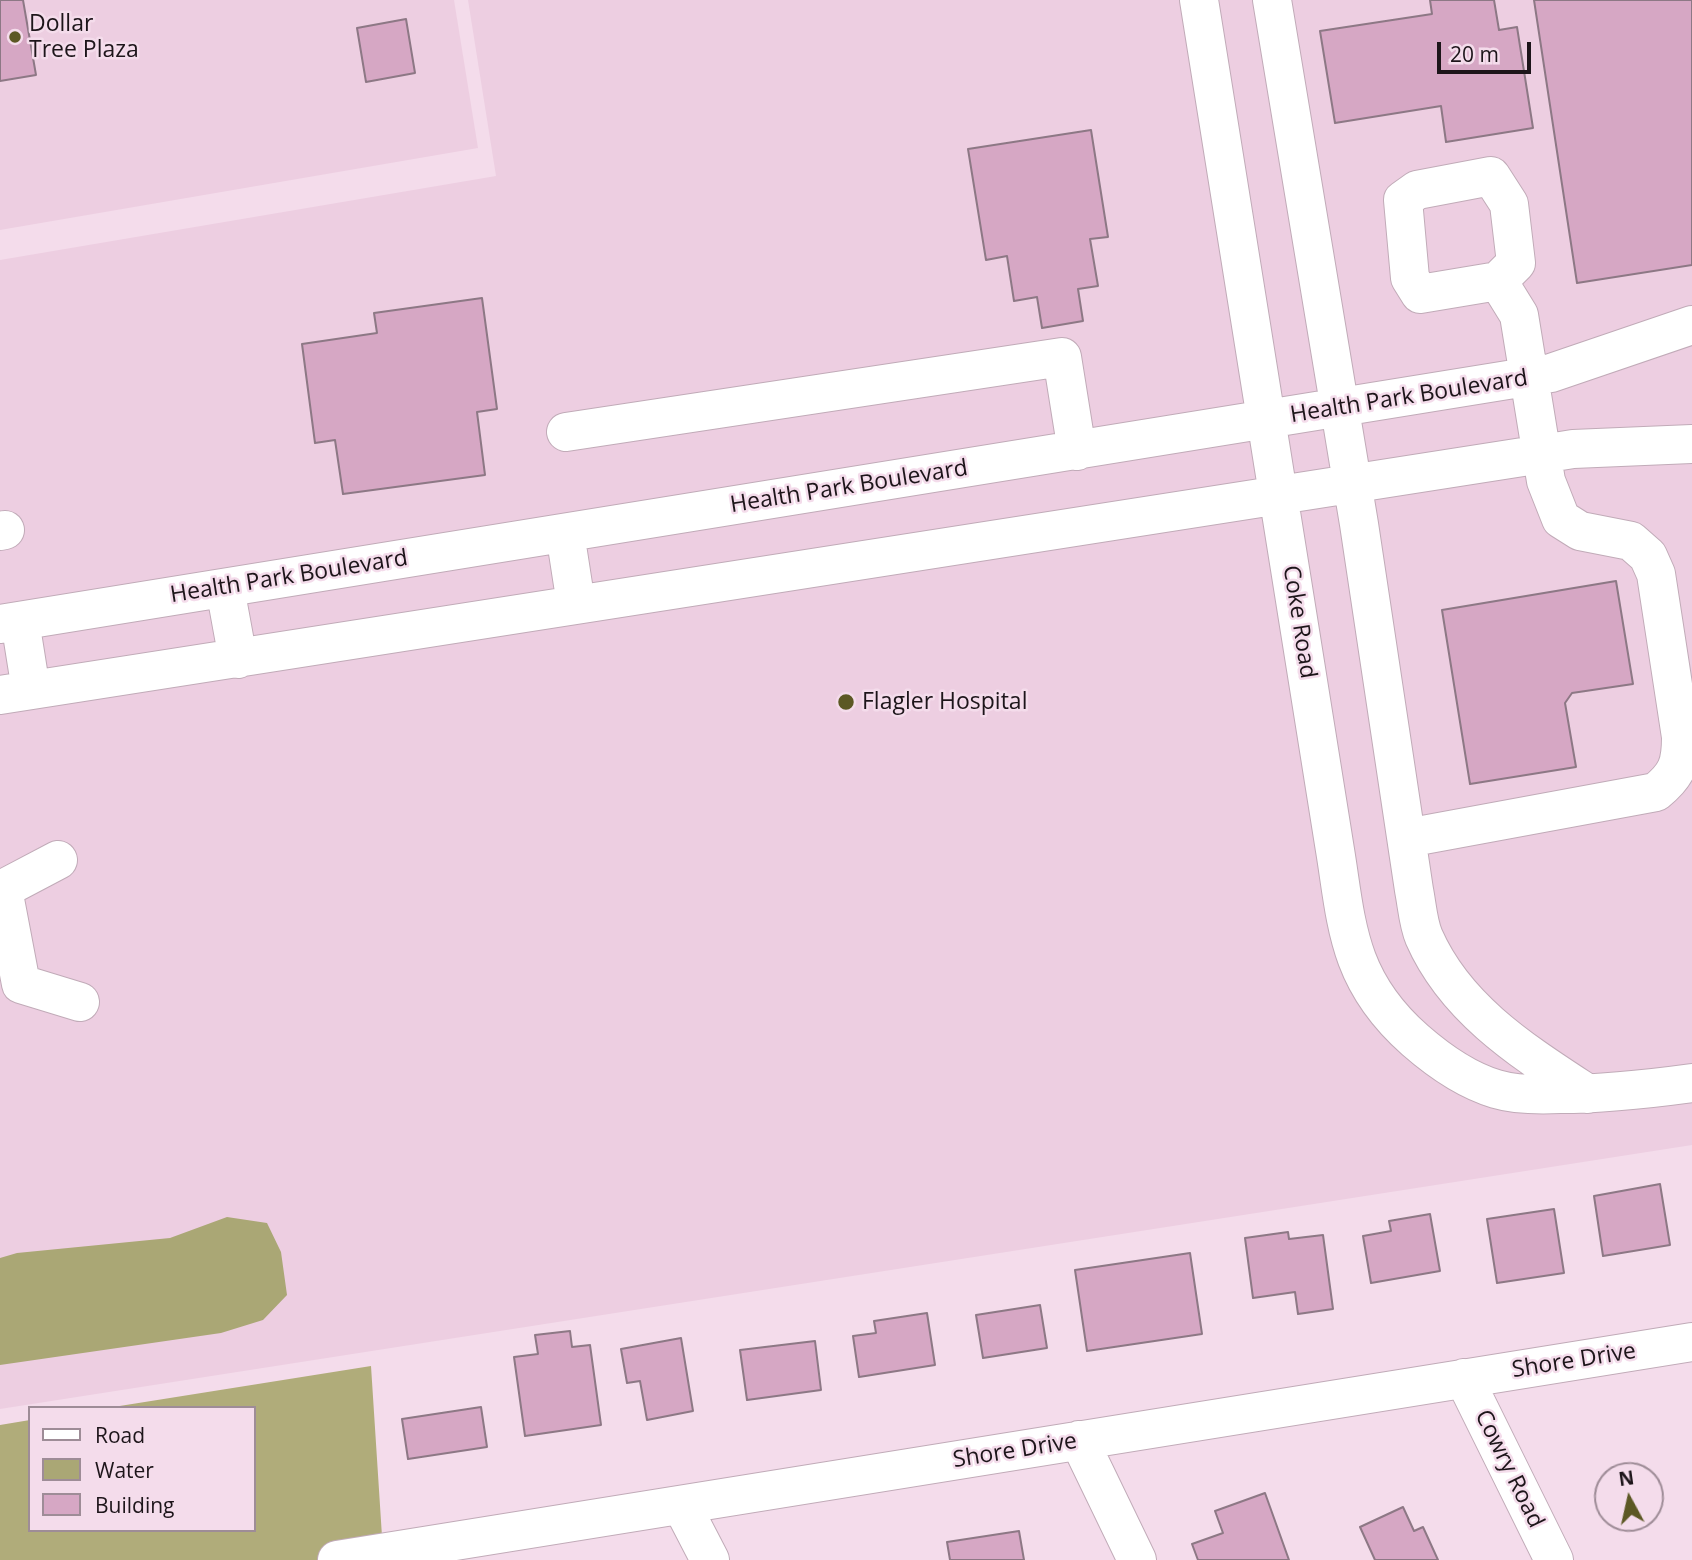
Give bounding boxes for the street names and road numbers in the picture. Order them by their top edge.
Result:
street label: Health Park Boulevard [1288,365,1530,429]
street label: Health Park Boulevard [728,455,970,519]
street label: Health Park Boulevard [168,545,410,609]
street label: Coke Road [1276,563,1322,681]
street label: Shore Drive [1510,1338,1638,1384]
street label: Cowry Road [1469,1405,1549,1533]
street label: Shore Drive [951,1428,1079,1474]

